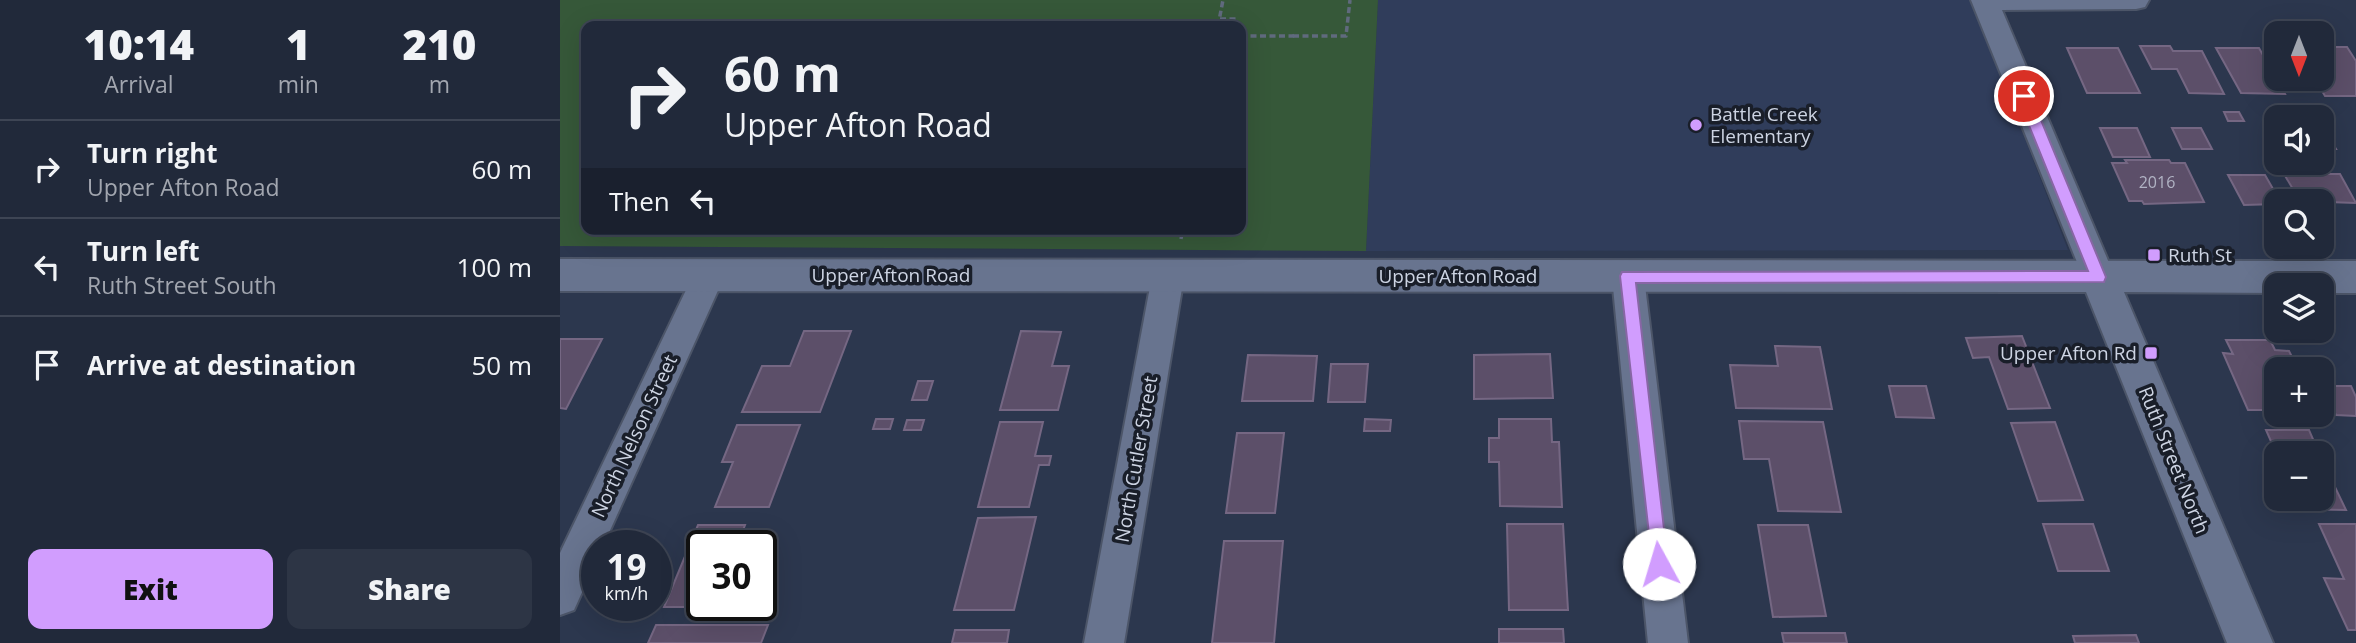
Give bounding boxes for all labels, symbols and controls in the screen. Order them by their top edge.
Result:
text: 10:14 [84,15,194,72]
text: 1 [286,15,311,72]
text: 210 [403,15,476,72]
north arrow [2264,21,2334,91]
map controls [2264,21,2334,511]
text: 60 m [724,40,841,106]
icon: right [609,49,700,140]
pin [1994,66,2054,126]
text: Arrival [104,68,174,100]
text: min [278,68,319,100]
text: m [429,68,450,100]
icon: arrive [2005,77,2043,115]
place label: Battle Creek Elementary [1710,101,1818,149]
text: Upper Afton Road [724,103,992,146]
button: sound [2264,105,2334,175]
marker: Battle Creek Elementary [1688,117,1704,133]
text: Turn right [87,135,218,171]
icon: right [28,150,66,188]
text: 60 m [471,151,532,187]
text: Upper Afton Road [87,171,279,203]
house number: 2016 [2139,171,2175,193]
icon: left [684,182,722,220]
text: Then [609,183,670,219]
button: search [2264,189,2334,259]
text: Turn left [87,233,199,269]
place label: Ruth St [2168,242,2232,268]
marker: Ruth St [2146,247,2162,263]
icon: left [28,248,66,286]
text: 100 m [457,249,532,285]
street label: Upper Afton Road [811,262,971,288]
street label: Upper Afton Road [1378,263,1538,289]
text: Ruth Street South [87,269,277,301]
button: layers [2264,273,2334,343]
place label: Upper Afton Rd [2000,340,2137,366]
marker: Upper Afton Rd [2143,345,2159,361]
icon: arrive [28,346,66,384]
text: Arrive at destination [87,347,356,383]
text: 50 m [471,347,532,383]
street label: North Nelson Street [585,350,683,522]
button: + [2264,357,2334,427]
street label: North Cutler Street [1109,374,1163,544]
street label: Ruth Street North [2133,382,2215,538]
button: − [2264,441,2334,511]
position arrow [1622,527,1696,601]
speed limit sign: 30 [686,530,777,621]
text: 19 [606,543,647,590]
button: Exit [28,549,273,629]
button: Share [287,549,532,629]
text: km/h [605,581,648,605]

